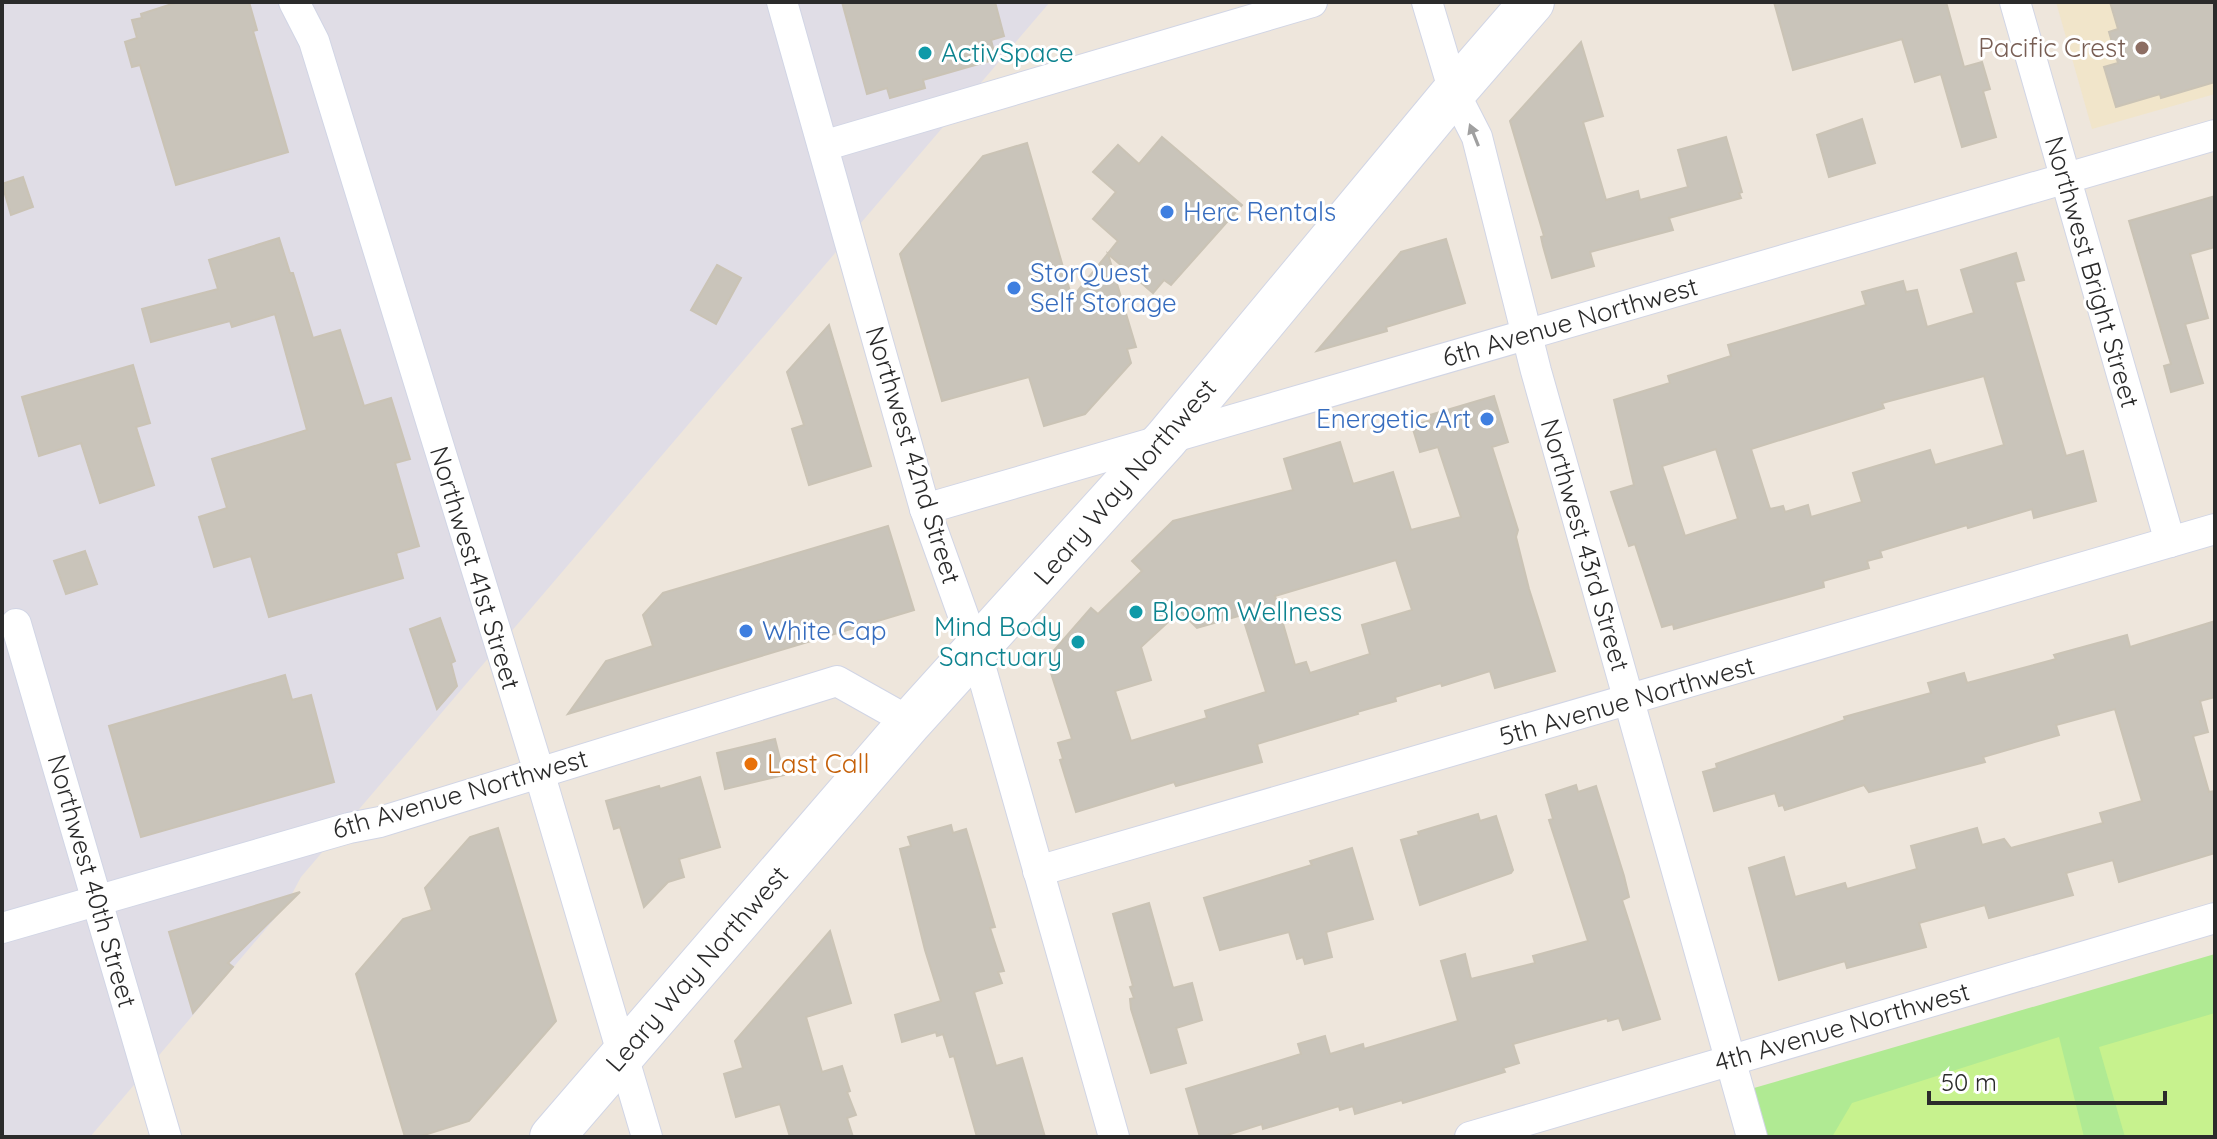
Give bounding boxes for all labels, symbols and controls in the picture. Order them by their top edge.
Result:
place label: Pacific Crest [1978,31,2126,64]
place label: ActivSpace [941,36,1074,69]
marker: Pacific Crest [2133,39,2151,57]
marker: ActivSpace [916,44,934,62]
one-way arrow [1468,123,1481,147]
street label: Northwest Bright Street [2038,132,2147,411]
place label: Herc Rentals [1183,195,1336,228]
marker: Herc Rentals [1158,203,1176,221]
place label: StorQuest Self Storage [1030,256,1177,319]
street label: 6th Avenue Northwest [1438,269,1701,374]
marker: StorQuest Self Storage [1005,279,1023,297]
street label: Northwest 42nd Street [859,322,968,588]
street label: Leary Way Northwest [1026,372,1223,591]
place label: Energetic Art [1316,402,1471,435]
marker: Energetic Art [1478,410,1496,428]
street label: Northwest 43rd Street [1534,415,1637,675]
street label: Northwest 41st Street [423,442,528,694]
place label: Bloom Wellness [1152,595,1342,628]
marker: Bloom Wellness [1127,603,1145,621]
place label: Mind Body Sanctuary [934,610,1062,673]
place label: White Cap [762,614,886,647]
marker: White Cap [737,622,755,640]
marker: Mind Body Sanctuary [1069,633,1087,651]
street label: 5th Avenue Northwest [1495,648,1758,753]
street label: 6th Avenue Northwest [328,741,591,846]
place label: Last Call [767,747,869,780]
street label: Northwest 40th Street [41,751,144,1011]
marker: Last Call [742,755,760,773]
street label: Leary Way Northwest [598,859,795,1078]
street label: 4th Avenue Northwest [1710,974,1973,1079]
scale bar [1929,1055,2165,1105]
text: 50 m [1941,1067,1997,1097]

